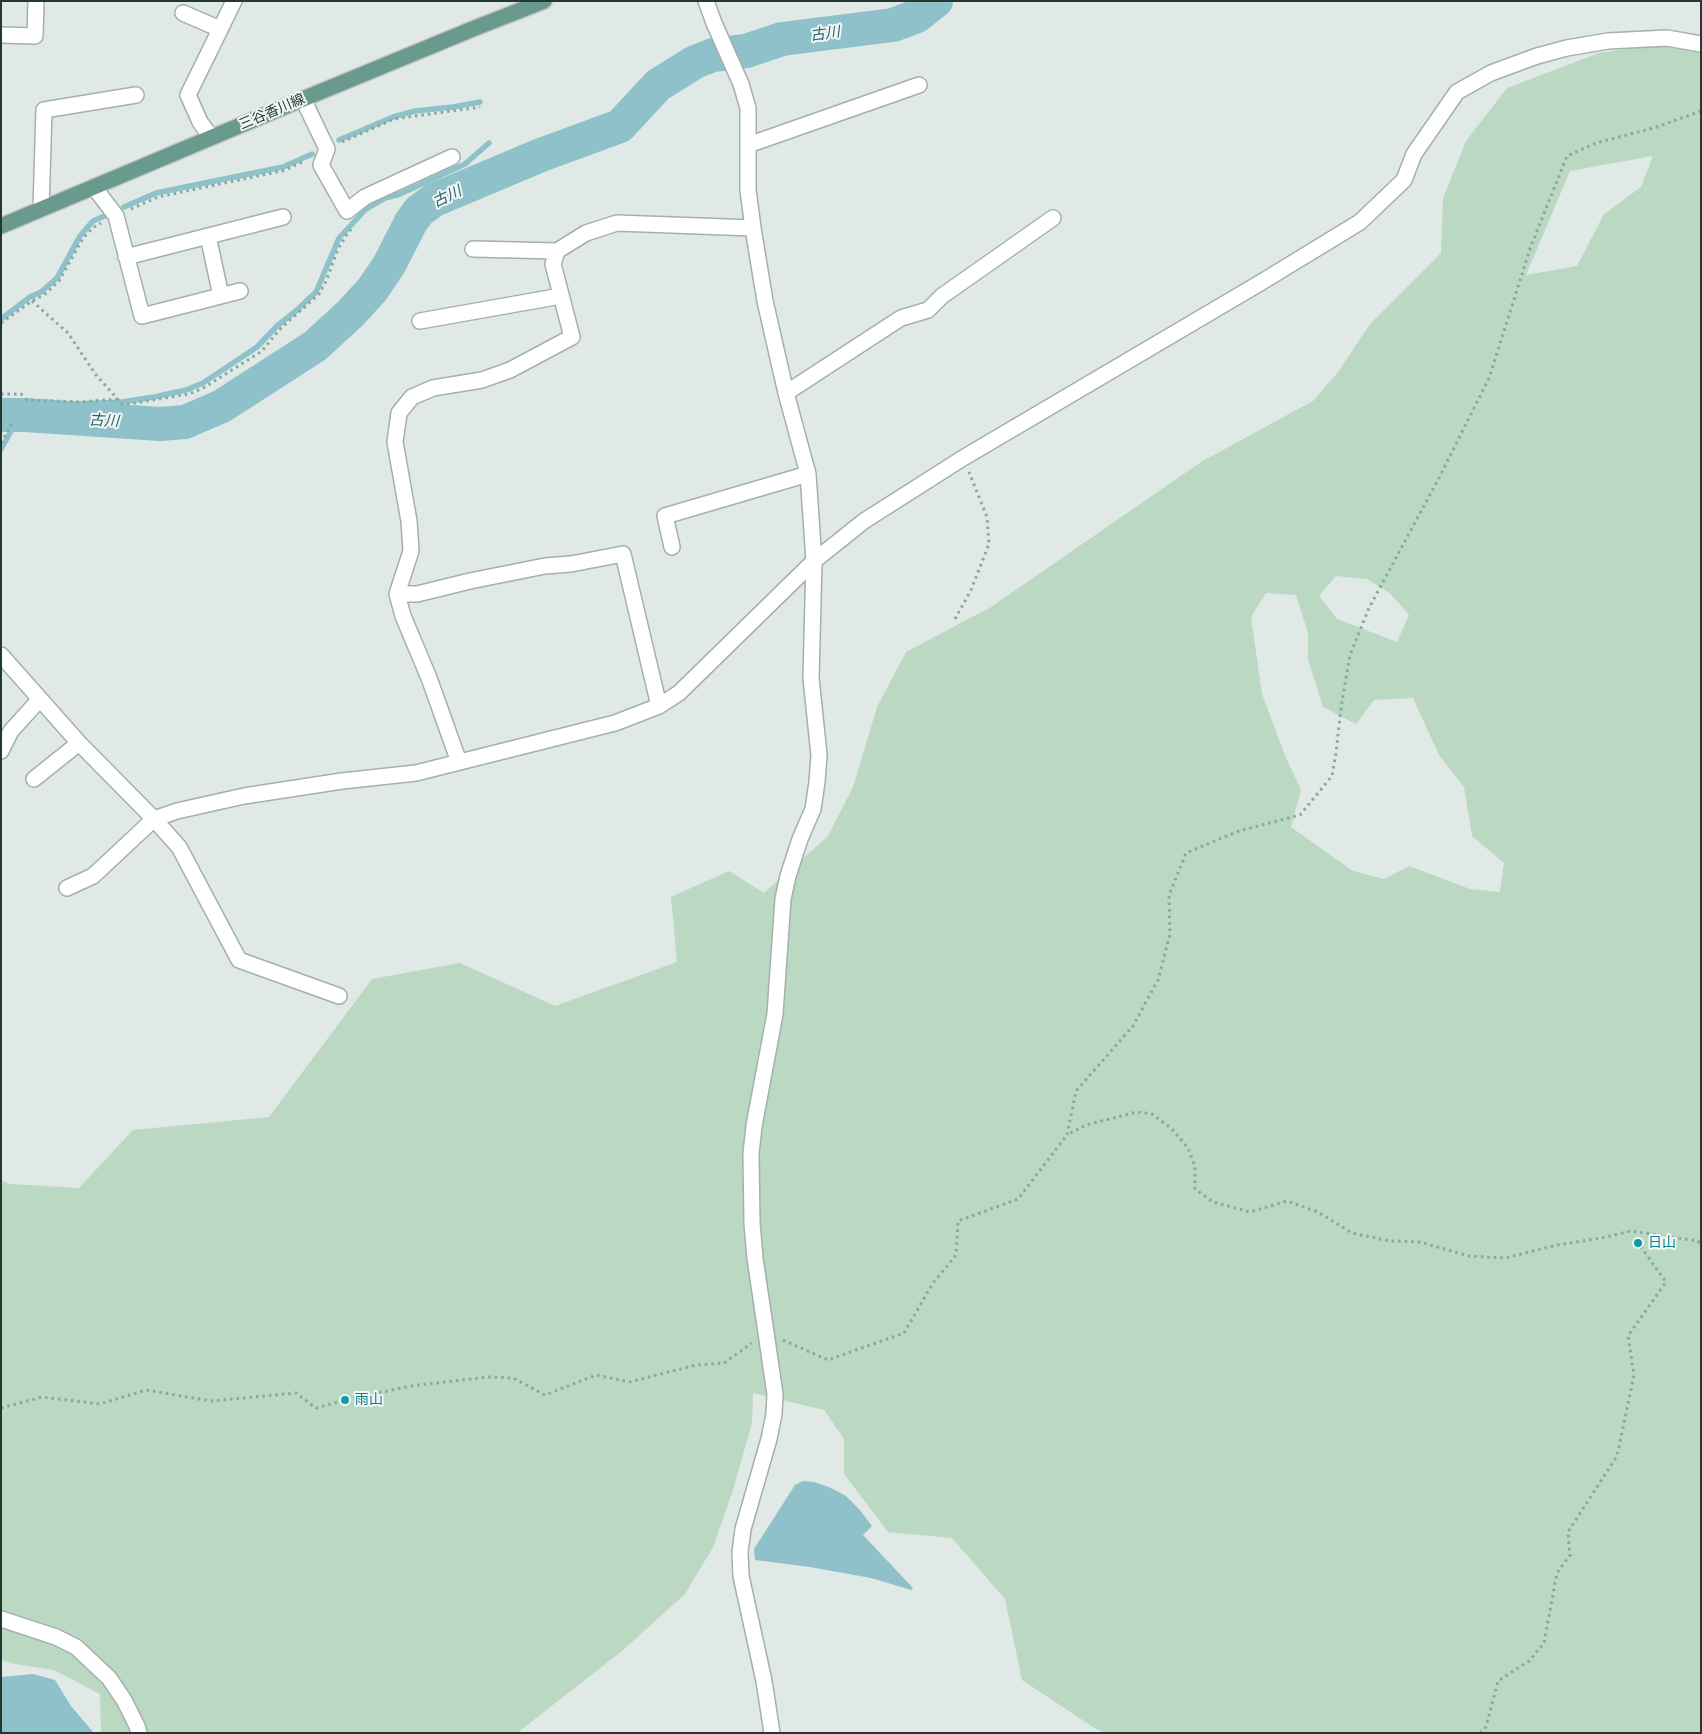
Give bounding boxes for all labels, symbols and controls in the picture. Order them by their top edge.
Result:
water label: 古川 [809,23,841,45]
street label: 三谷香川線 [237,91,307,133]
water label: 古川 [430,182,464,212]
water label: 古川 [89,411,119,431]
place label: 日山 [1648,1235,1676,1251]
marker: 日山 [1632,1237,1644,1249]
place label: 雨山 [355,1392,383,1408]
marker: 雨山 [339,1394,351,1406]

